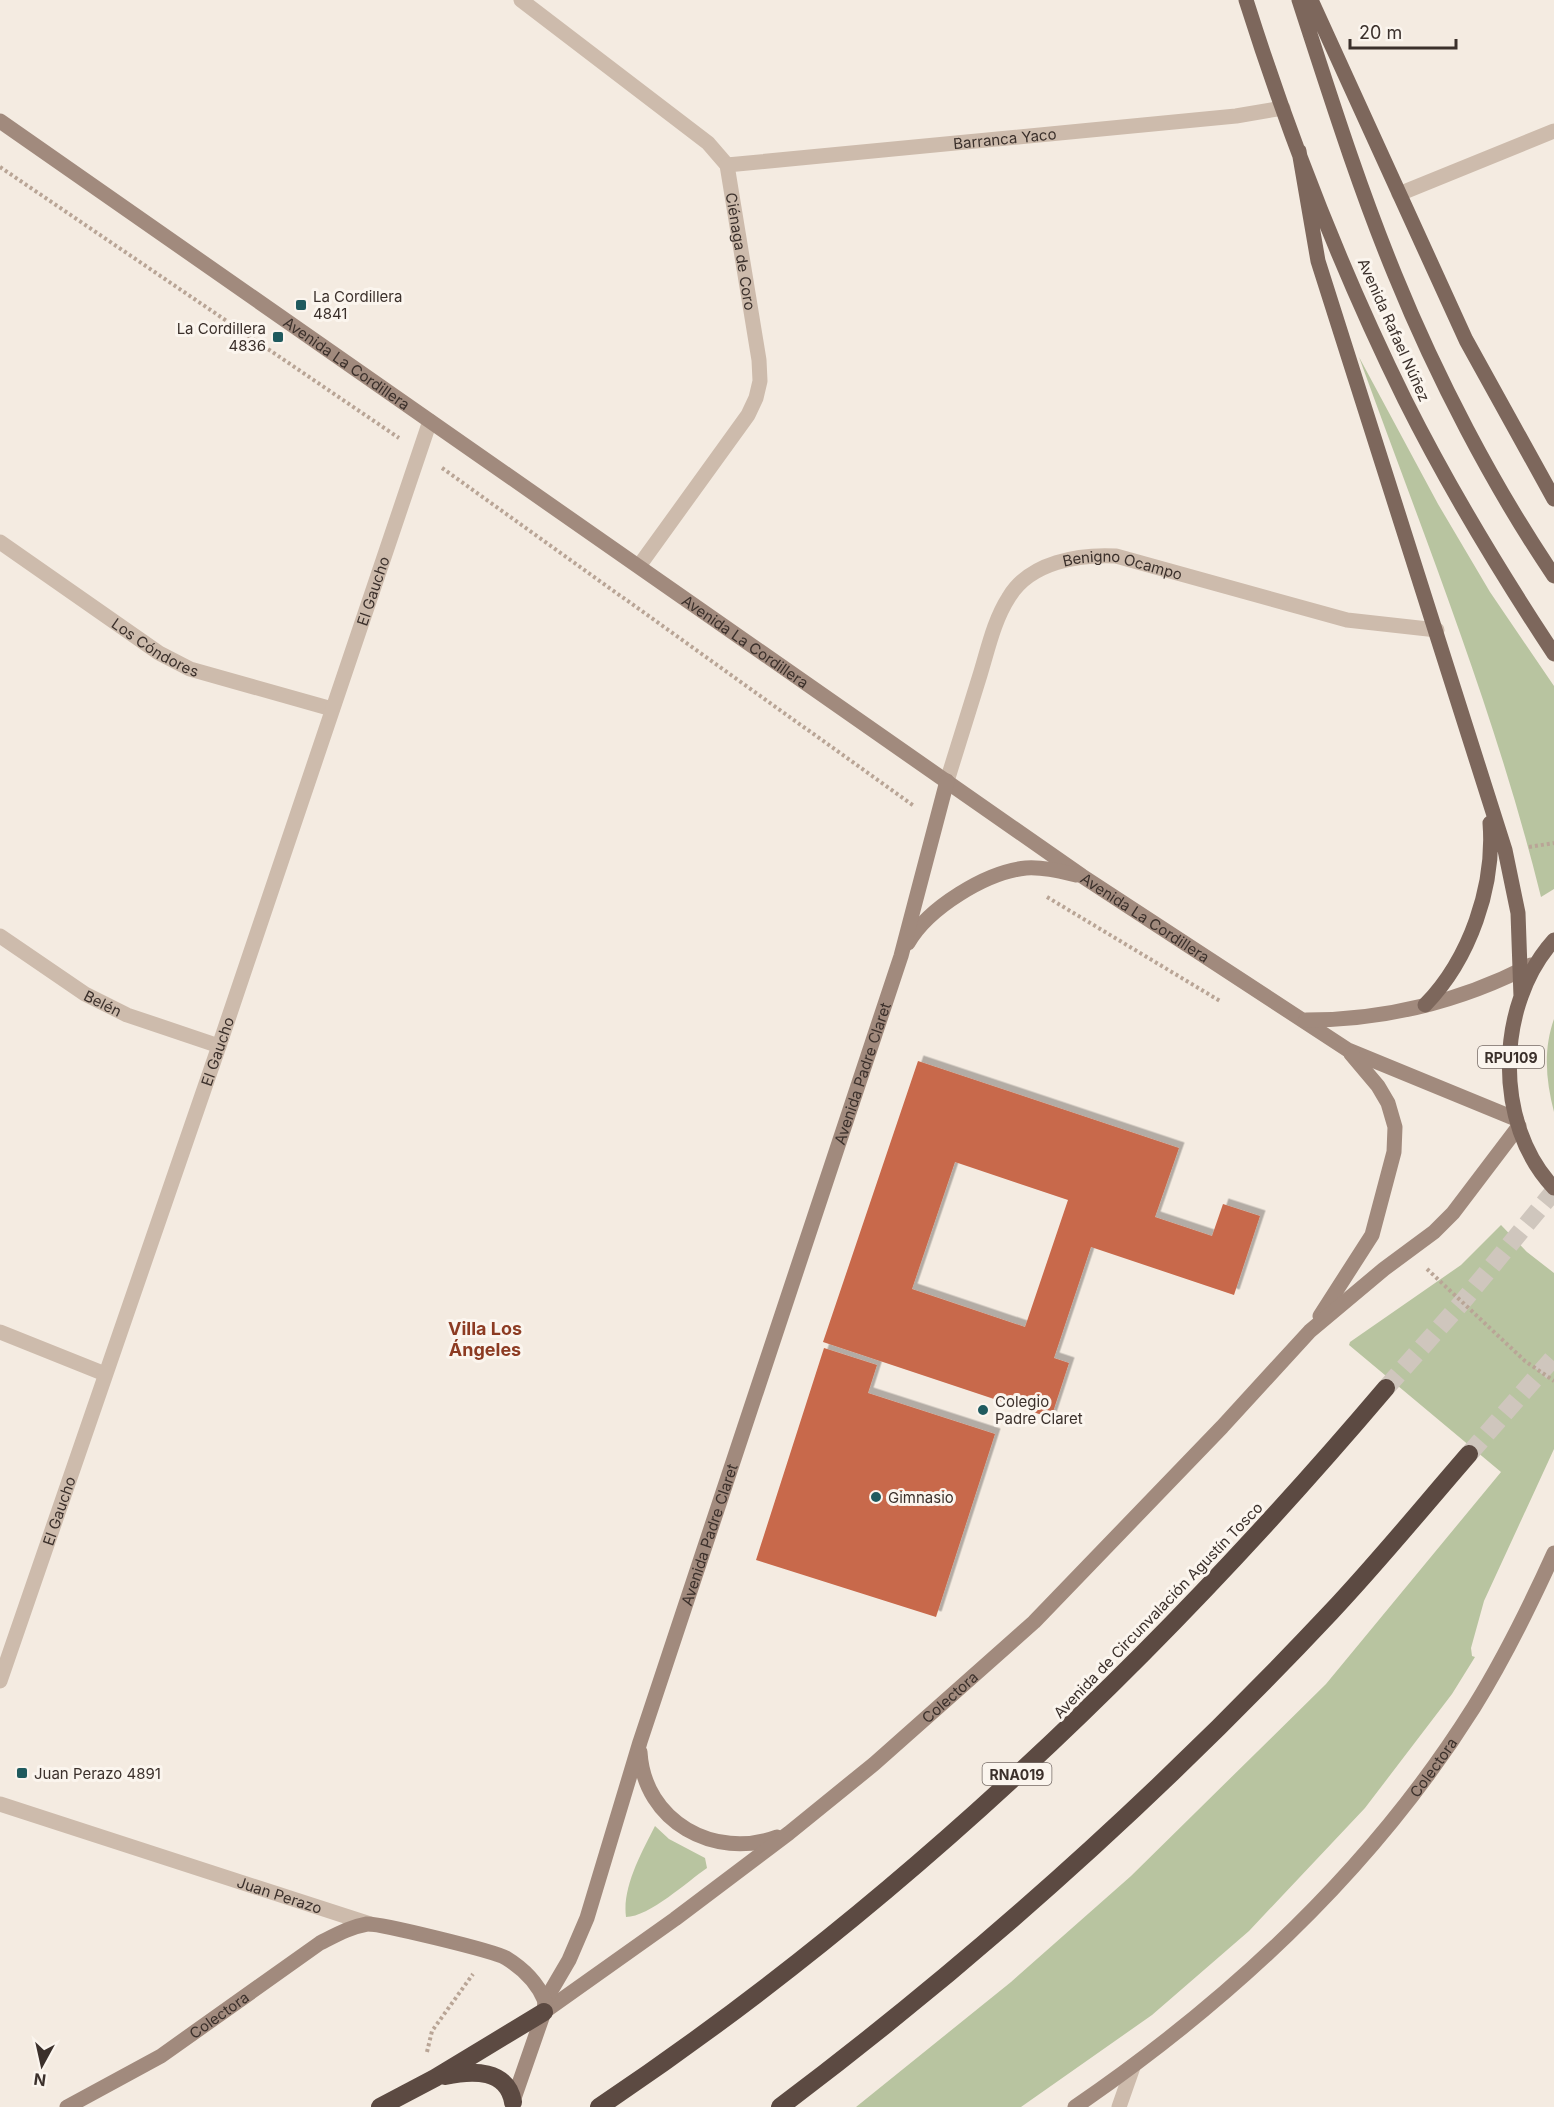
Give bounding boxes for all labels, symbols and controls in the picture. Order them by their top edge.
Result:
scale bar [1350,12,1456,50]
text: 20 m [1359,22,1402,43]
street label: Barranca Yaco [952,124,1057,153]
street label: Ciénaga de Coro [722,191,760,312]
street label: Avenida Rafael Núñez [1354,255,1434,405]
place label: La Cordillera 4841 [313,287,402,323]
marker: La Cordillera 4841 [294,298,308,312]
street label: Avenida La Cordillera [280,312,414,414]
place label: La Cordillera 4836 [177,319,266,355]
marker: La Cordillera 4836 [271,330,285,344]
street label: Benigno Ocampo [1061,546,1185,583]
street label: El Gaucho [352,554,393,628]
street label: Avenida La Cordillera [678,590,812,692]
street label: Los Cóndores [108,614,201,680]
street label: Avenida La Cordillera [1077,868,1213,966]
street label: Belén [81,986,125,1020]
street label: Avenida Padre Claret [830,1000,894,1147]
street label: El Gaucho [196,1014,238,1088]
road number: RPU109 [1478,1046,1544,1068]
district label: Villa Los Ángeles [448,1318,522,1360]
place label: Colegio Padre Claret [995,1392,1083,1428]
marker: Colegio Padre Claret [976,1403,990,1417]
street label: Avenida Padre Claret [676,1461,741,1608]
street label: El Gaucho [38,1474,79,1548]
place label: Gimnasio [888,1488,954,1507]
marker: Gimnasio [869,1490,883,1504]
street label: Avenida de Circunvalación Agustín Tosco [1049,1498,1267,1722]
street label: Colectora [918,1667,982,1727]
street label: Colectora [1405,1734,1461,1801]
road number: RNA019 [982,1763,1052,1785]
place label: Juan Perazo 4891 [34,1764,161,1783]
marker: Juan Perazo 4891 [15,1766,29,1780]
street label: Juan Perazo [235,1872,325,1917]
street label: Colectora [185,1987,252,2043]
north arrow [12,2035,72,2095]
text: N [32,2069,47,2091]

